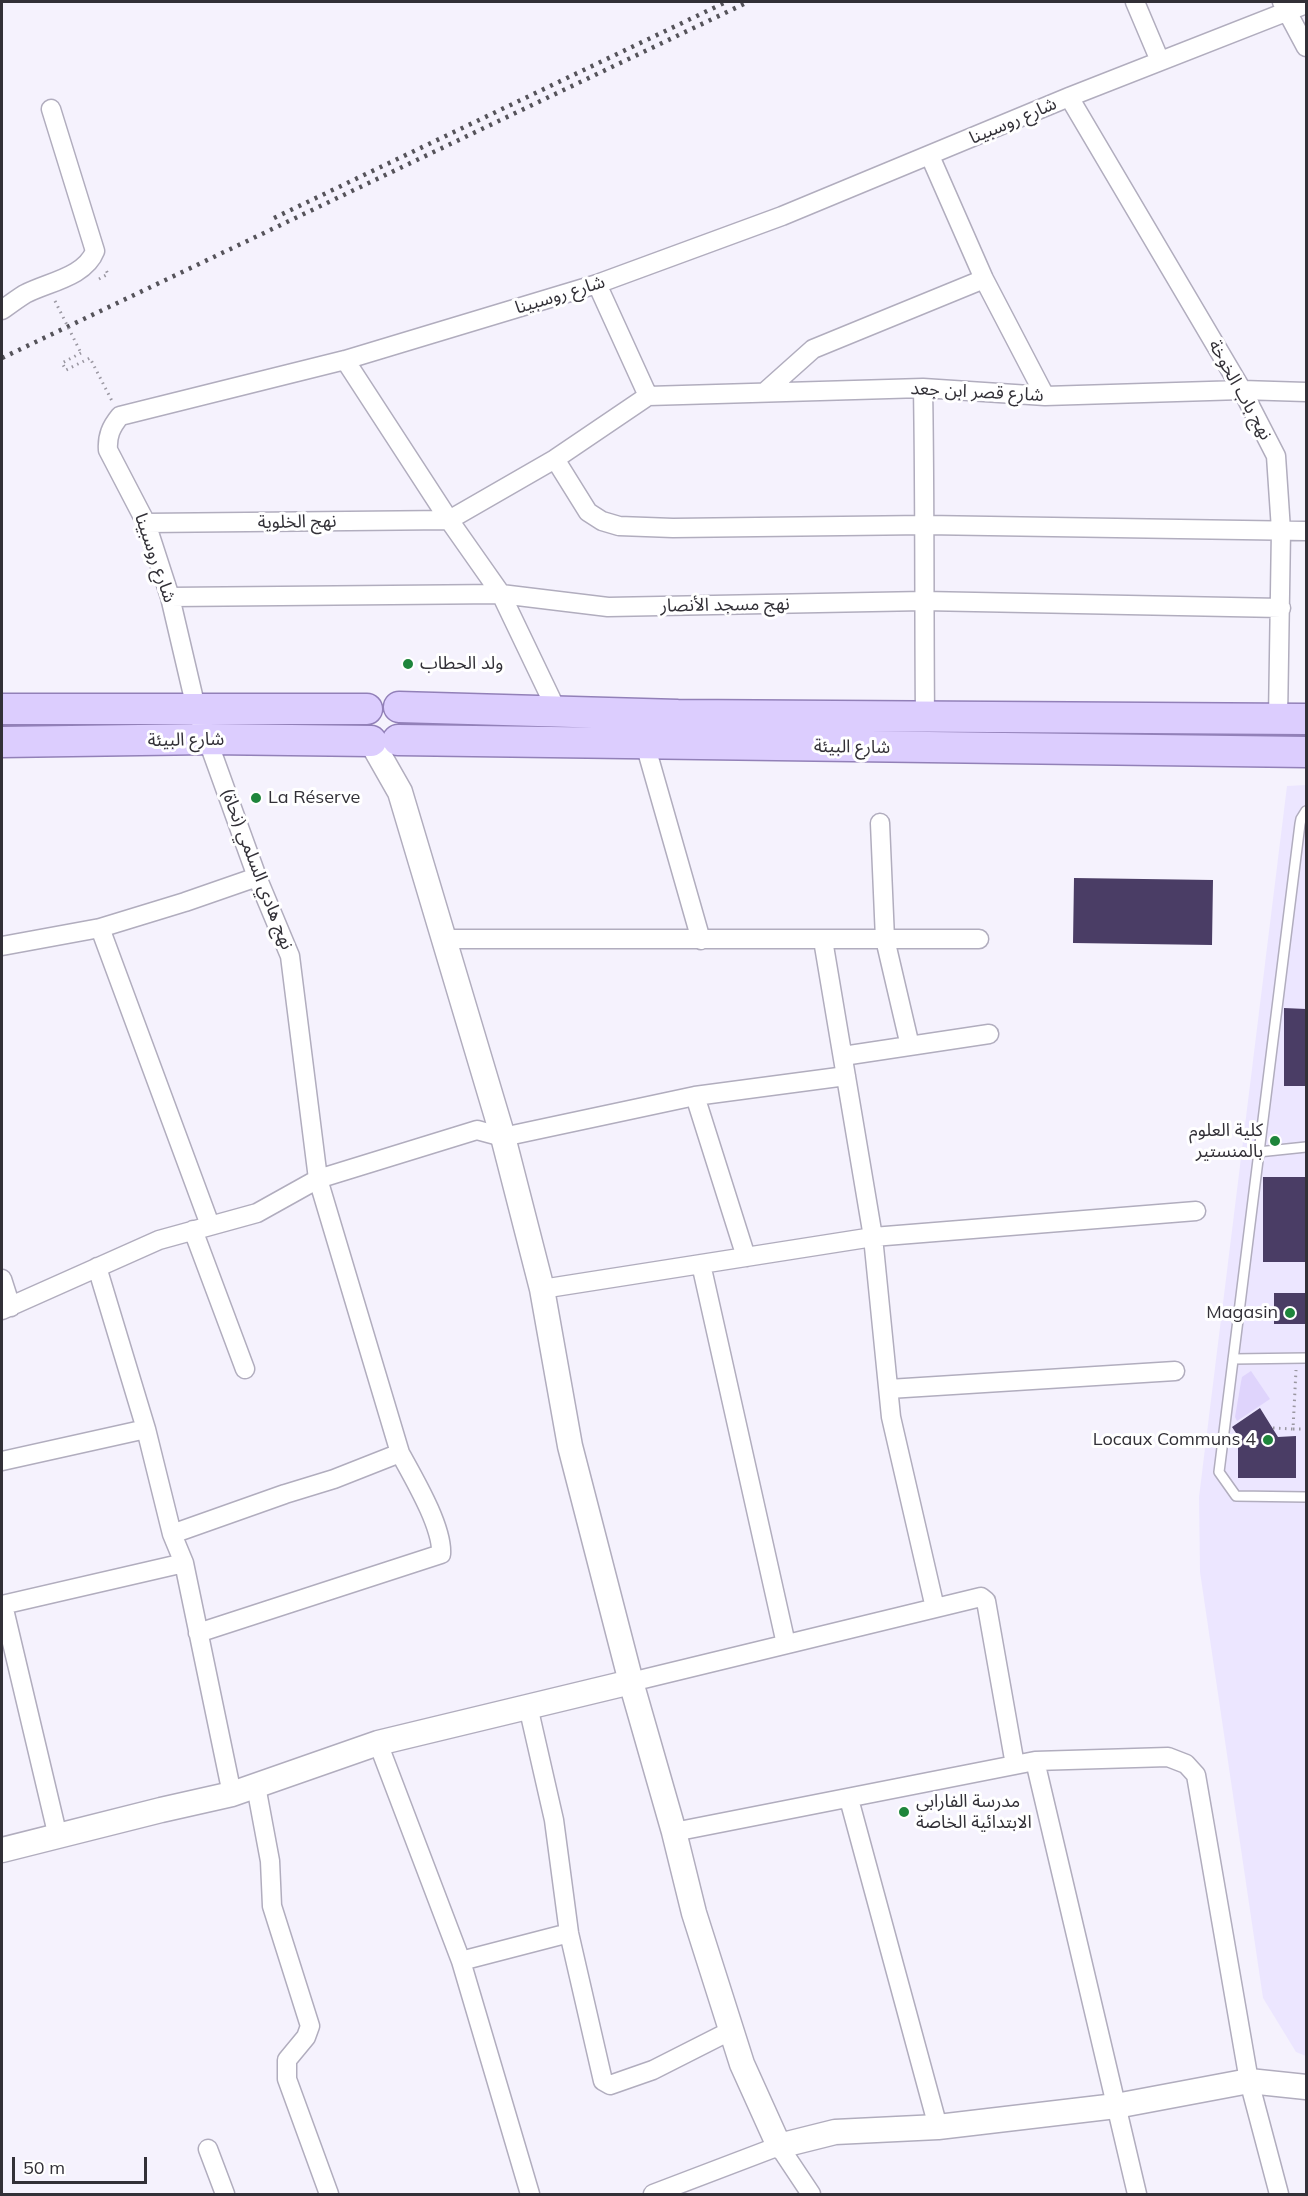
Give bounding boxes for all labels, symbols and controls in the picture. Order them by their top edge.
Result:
street label: شارع روسبينا [966,93,1060,149]
street label: شارع روسبينا [512,271,608,319]
street label: نهج باب الخوخة [1204,336,1276,444]
street label: شارع قصر ابن جعد [910,378,1044,406]
street label: شارع روسبينا [130,511,180,605]
street label: نهج الخلوية [257,511,337,533]
street label: نهج مسجد الأنصار [660,593,790,617]
place label: ولد الحطاب [420,653,503,675]
marker: ولد الحطاب [401,657,415,671]
street label: شارع البيئة [148,729,224,751]
street label: شارع البيئة [814,736,890,758]
street label: نهج هادي السلمي (نحاة) [216,785,298,953]
place label: La Réserve [268,787,360,809]
marker: La Réserve [249,791,263,805]
place label: كلية العلوم بالمنستير [1189,1120,1263,1162]
marker: كلية العلوم بالمنستير [1268,1134,1282,1148]
place label: Magasin [1206,1302,1278,1324]
marker: Magasin [1283,1306,1297,1320]
place label: Locaux Communs 4 [1093,1429,1256,1451]
marker: Locaux Communs 4 [1261,1433,1275,1447]
place label: مدرسة الفارابي الابتدائية الخاصة [916,1791,1032,1834]
marker: مدرسة الفارابي الابتدائية الخاصة [897,1805,911,1819]
scale bar [15,2145,150,2183]
text: 50 m [23,2156,65,2179]

